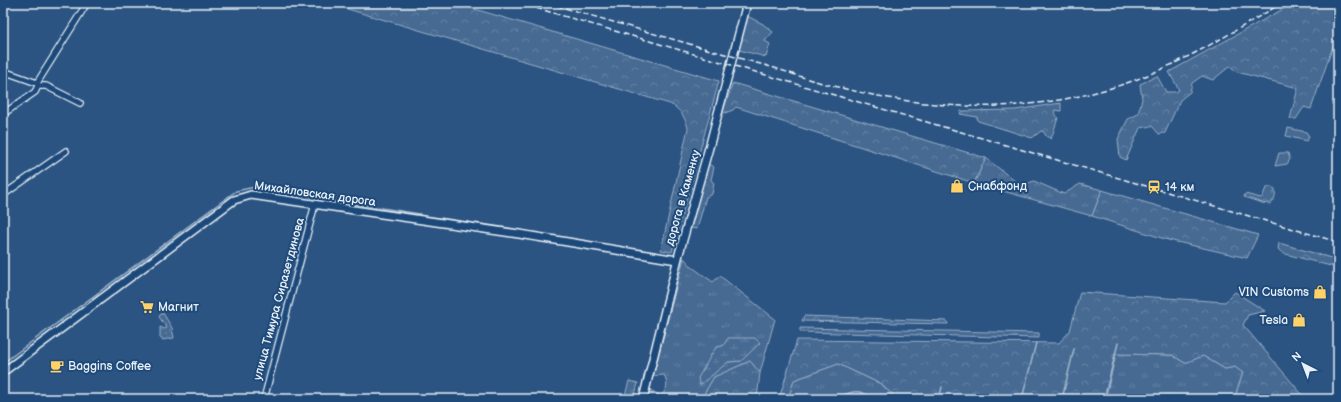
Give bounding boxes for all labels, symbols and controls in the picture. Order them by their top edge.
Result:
street label: дорога в Каменку [662,148,704,248]
street label: Михайловская дорога [253,178,377,210]
shop icon: Снабфонд [949,178,965,194]
place label: Снабфонд [968,179,1028,194]
station icon: 14 км [1146,179,1162,195]
place label: 14 км [1165,180,1195,195]
street label: улица Тимура Сиразетдинова [250,216,308,382]
shop icon: VIN Customs [1312,284,1328,300]
place label: VIN Customs [1238,285,1309,300]
supermarket icon: Магнит [139,299,155,315]
place label: Магнит [158,300,199,315]
shop icon: Tesla [1291,312,1307,328]
place label: Tesla [1260,313,1288,328]
north arrow [1283,344,1323,384]
text: N [1289,349,1304,365]
cafe icon: Baggins Coffee [49,358,65,374]
place label: Baggins Coffee [68,359,151,374]

